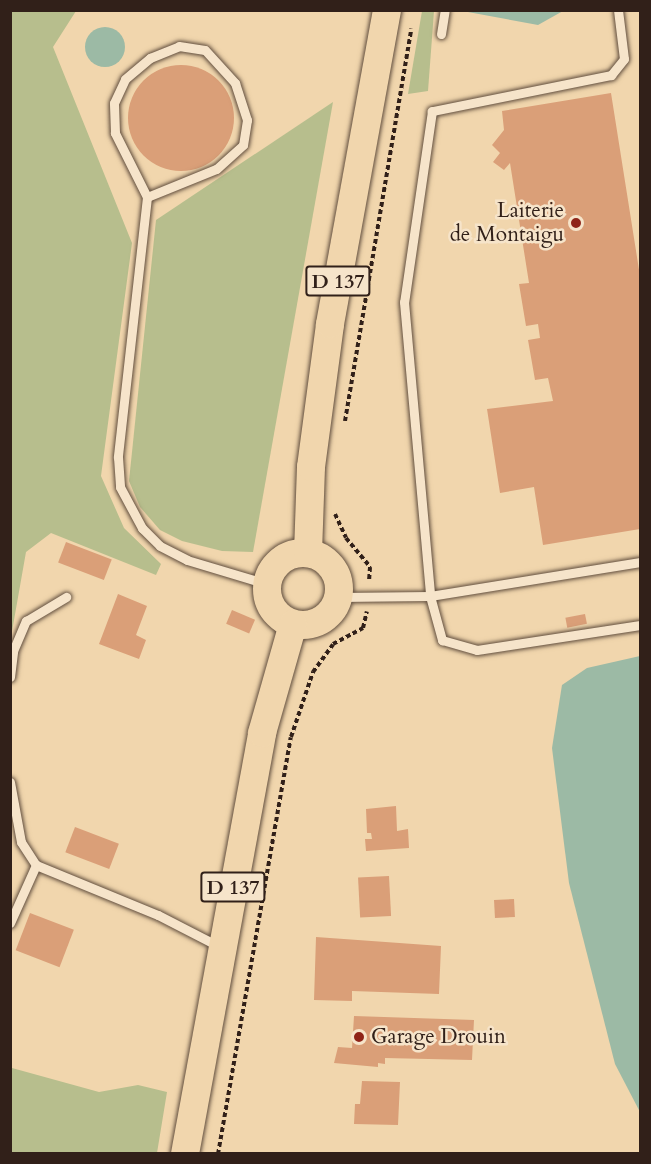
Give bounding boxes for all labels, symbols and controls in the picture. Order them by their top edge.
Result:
place label: Laiterie de Montaigu [450,198,564,248]
marker: Laiterie de Montaigu [569,216,583,230]
road number: D 137 [305,264,371,298]
road number: D 137 [200,870,266,904]
place label: Garage Drouin [371,1024,506,1050]
marker: Garage Drouin [352,1030,366,1044]

